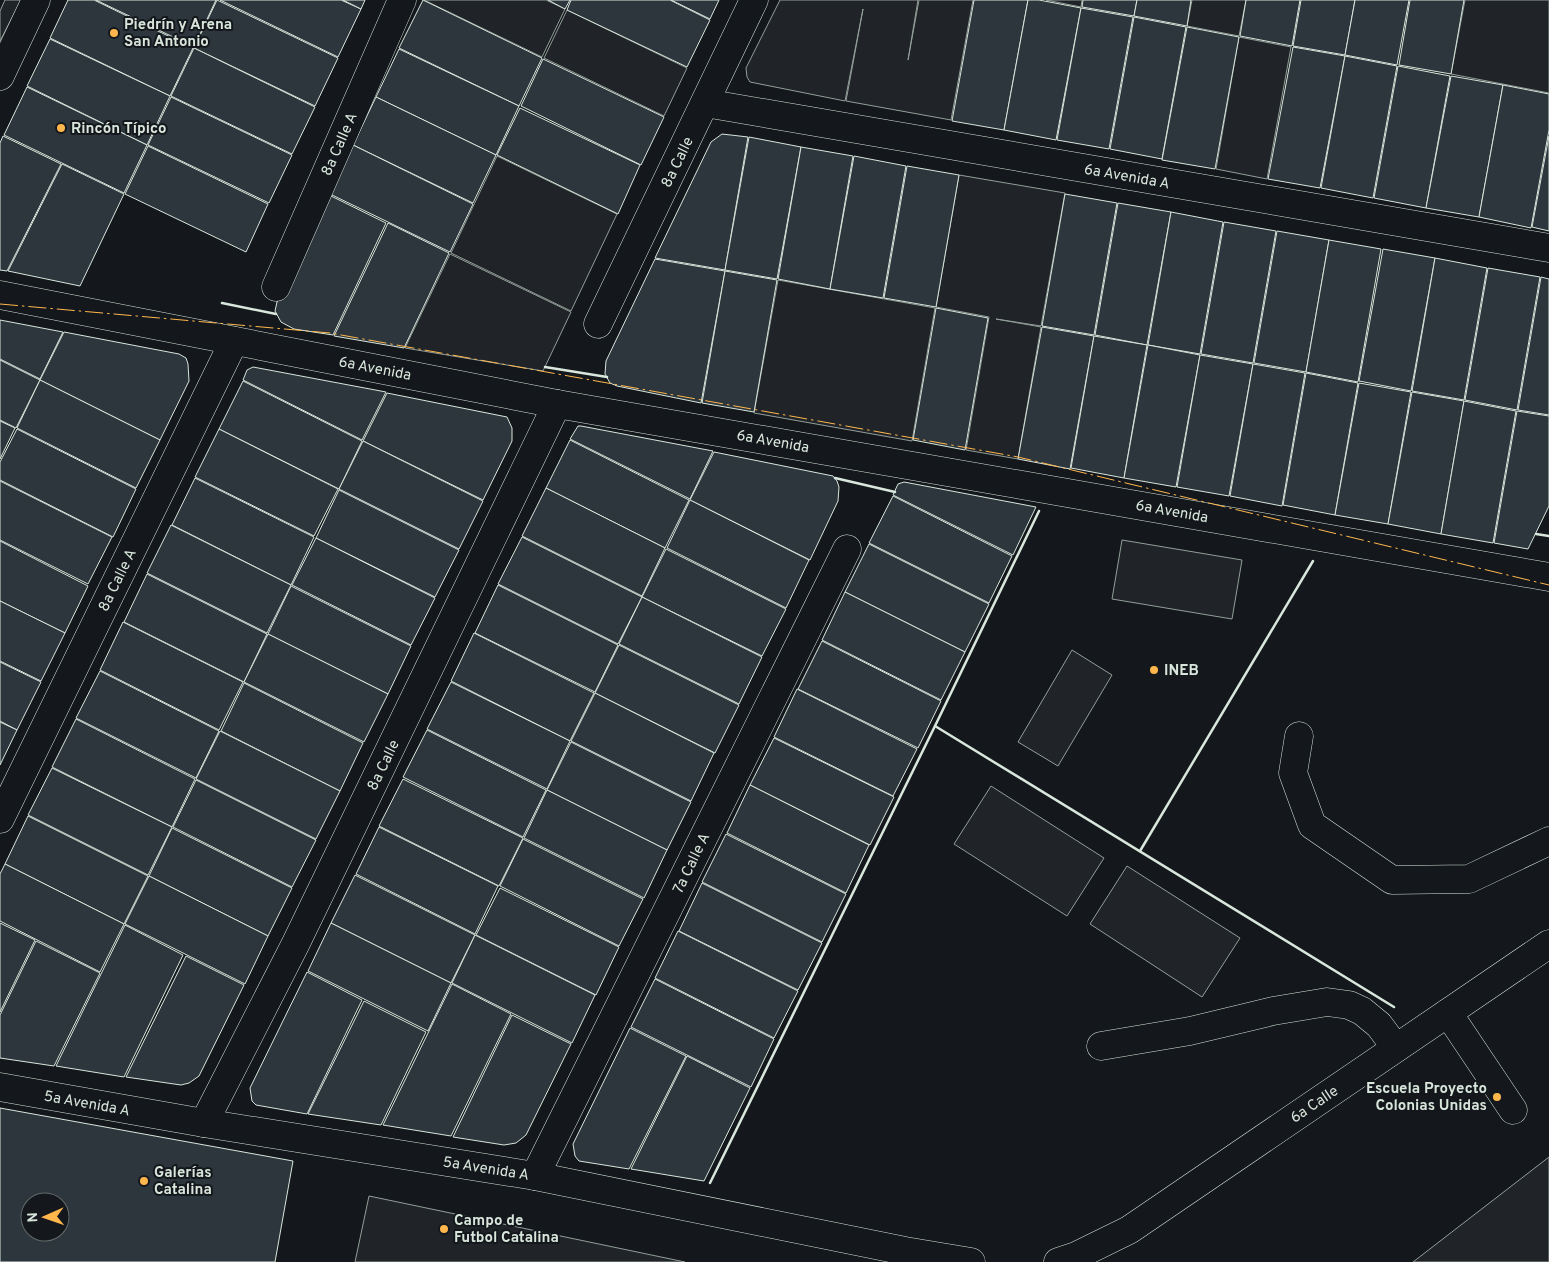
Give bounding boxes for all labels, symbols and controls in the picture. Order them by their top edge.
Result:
place label: Piedrín y Arena San Antonio [124,16,232,52]
marker: Piedrín y Arena San Antonio [108,27,120,39]
street label: 8a Calle A [318,110,363,179]
place label: Rincón Típico [71,120,167,139]
marker: Rincón Típico [55,122,67,134]
street label: 8a Calle [658,134,699,191]
street label: 6a Avenida A [1082,161,1171,194]
street label: 6a Avenida [337,353,413,386]
street label: 6a Avenida [735,427,811,458]
street label: 6a Avenida [1134,497,1210,528]
street label: 8a Calle A [95,546,142,615]
place label: INEB [1164,662,1199,681]
marker: INEB [1148,664,1160,676]
street label: 8a Calle [364,737,405,794]
street label: 7a Calle A [669,830,715,897]
place label: Escuela Proyecto Colonias Unidas [1366,1080,1487,1116]
street label: 6a Calle [1287,1082,1342,1128]
street label: 5a Avenida A [42,1088,131,1121]
marker: Escuela Proyecto Colonias Unidas [1491,1091,1503,1103]
street label: 5a Avenida A [441,1153,530,1186]
place label: Galerías Catalina [154,1164,212,1200]
marker: Galerías Catalina [138,1175,150,1187]
north arrow [20,1192,70,1242]
text: N [25,1212,42,1223]
place label: Campo de Futbol Catalina [454,1212,559,1248]
marker: Campo de Futbol Catalina [438,1223,450,1235]

